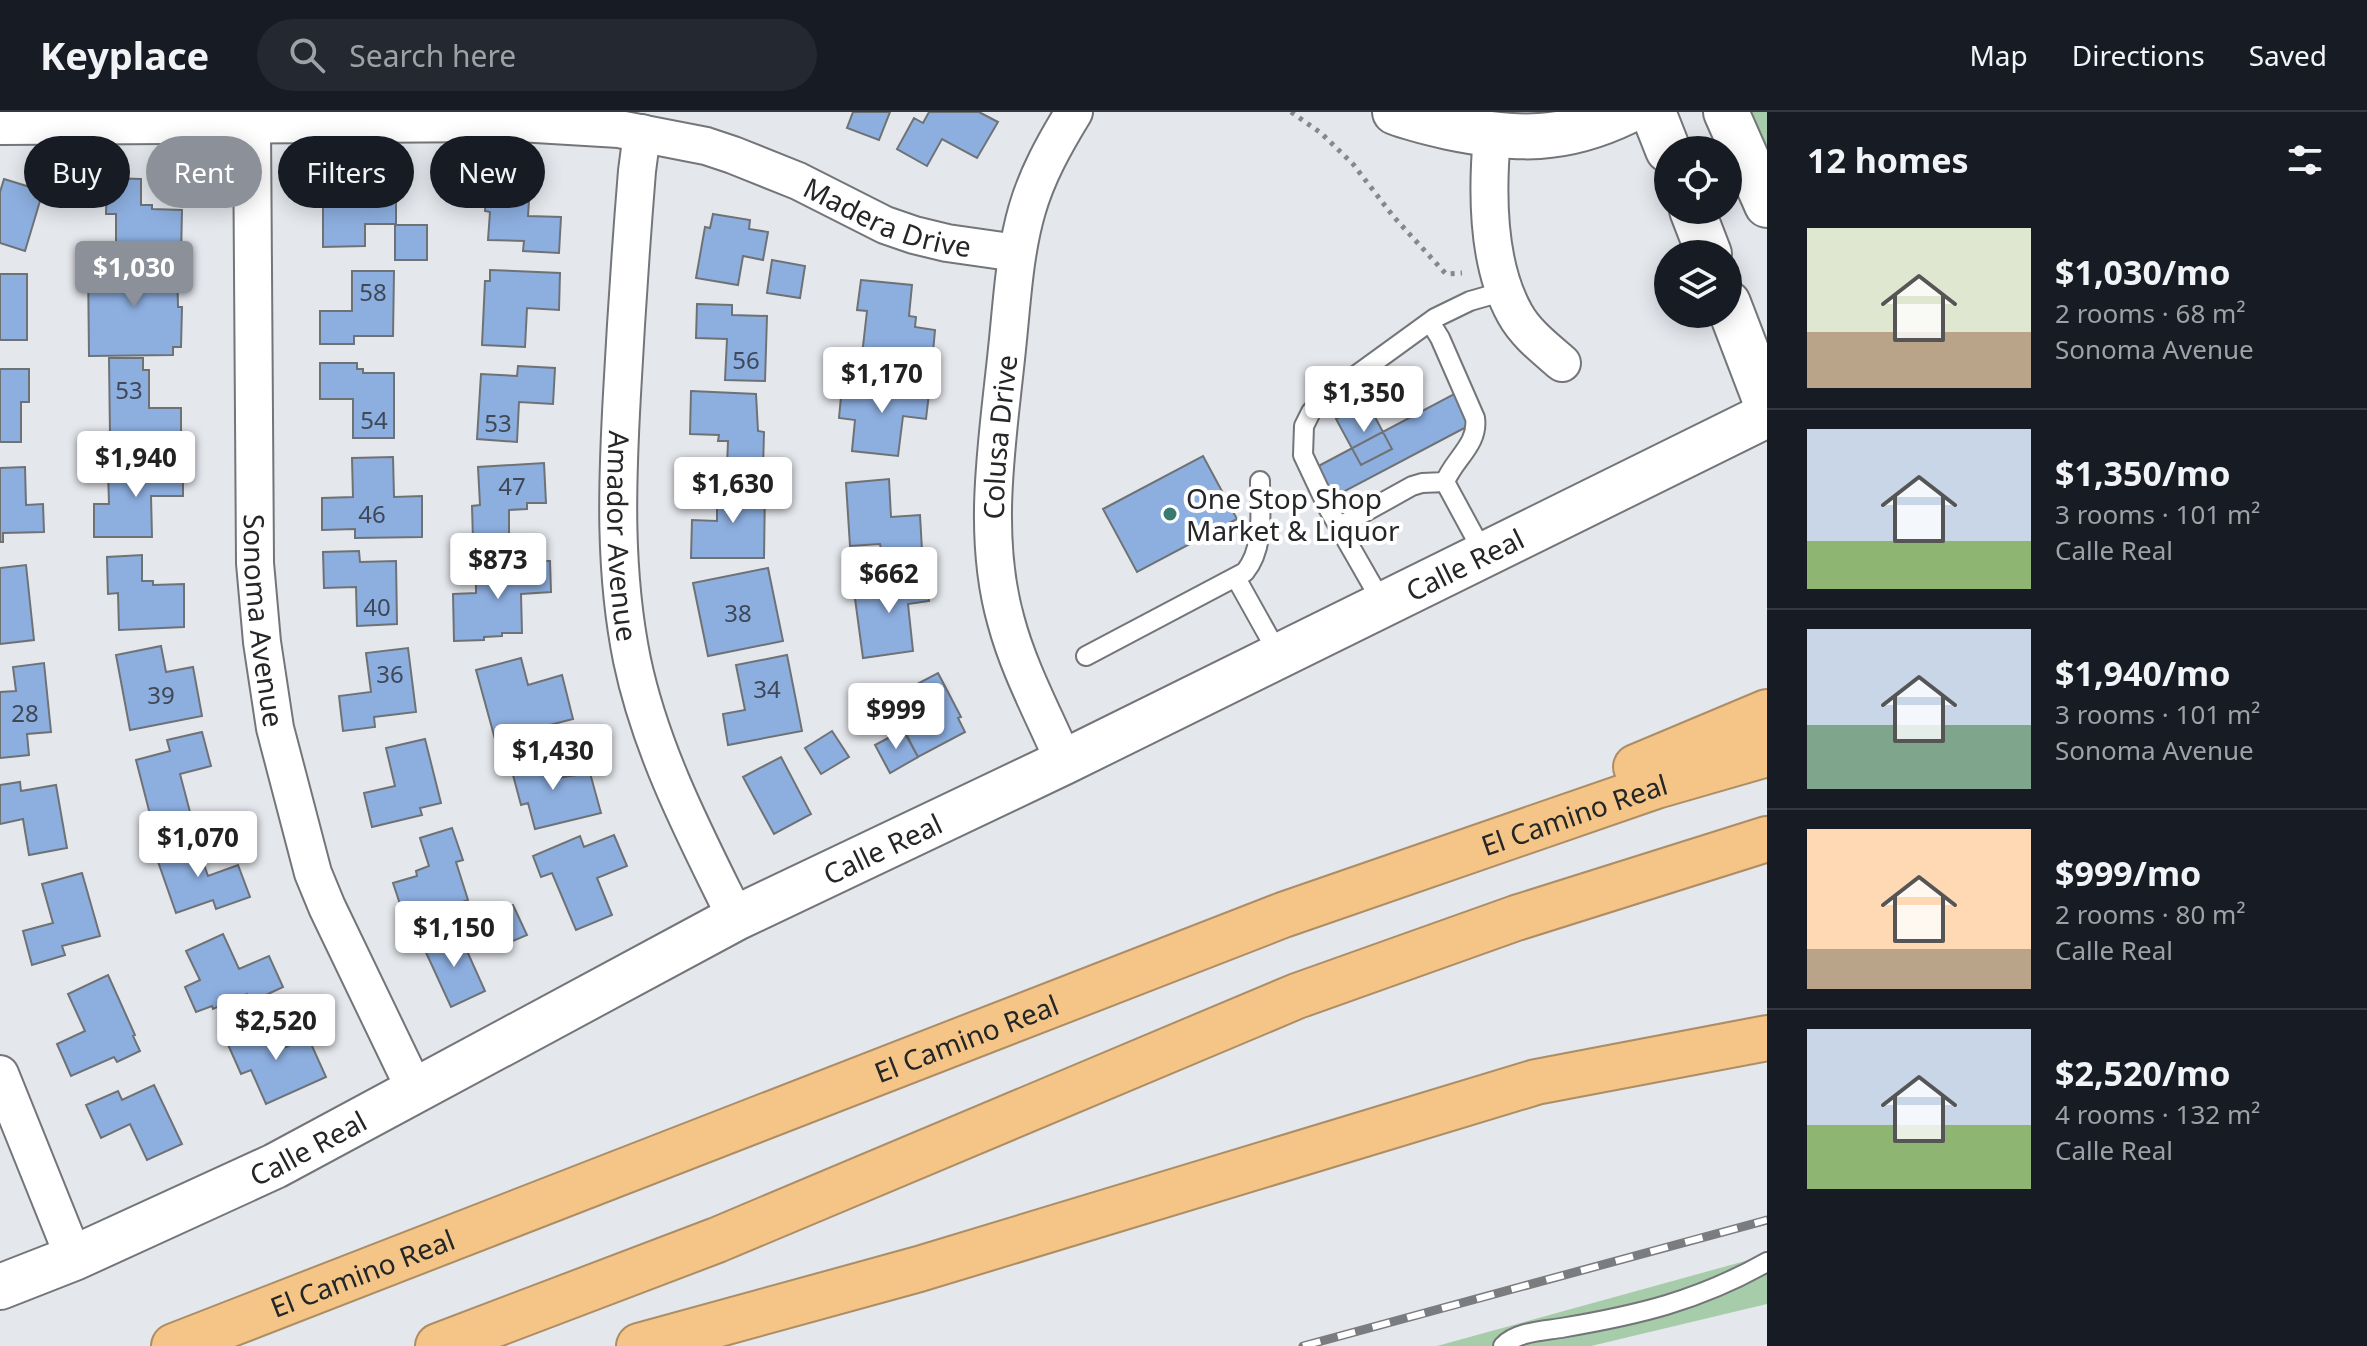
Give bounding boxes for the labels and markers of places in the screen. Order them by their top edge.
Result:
pin: $1,030 [69,241,199,309]
pin: $1,170 [817,347,947,415]
pin: $1,350 [1299,366,1429,434]
pin: $1,940 [71,431,201,499]
pin: $1,630 [668,457,798,525]
place label: One Stop Shop Market & Liquor [1186,479,1400,549]
marker: One Stop Shop Market & Liquor [1161,505,1179,523]
pin: $873 [451,533,545,601]
pin: $662 [842,547,936,615]
pin: $999 [849,683,943,751]
pin: $1,430 [488,724,618,792]
pin: $1,070 [133,811,263,879]
pin: $1,150 [389,901,519,969]
pin: $2,520 [211,994,341,1062]

